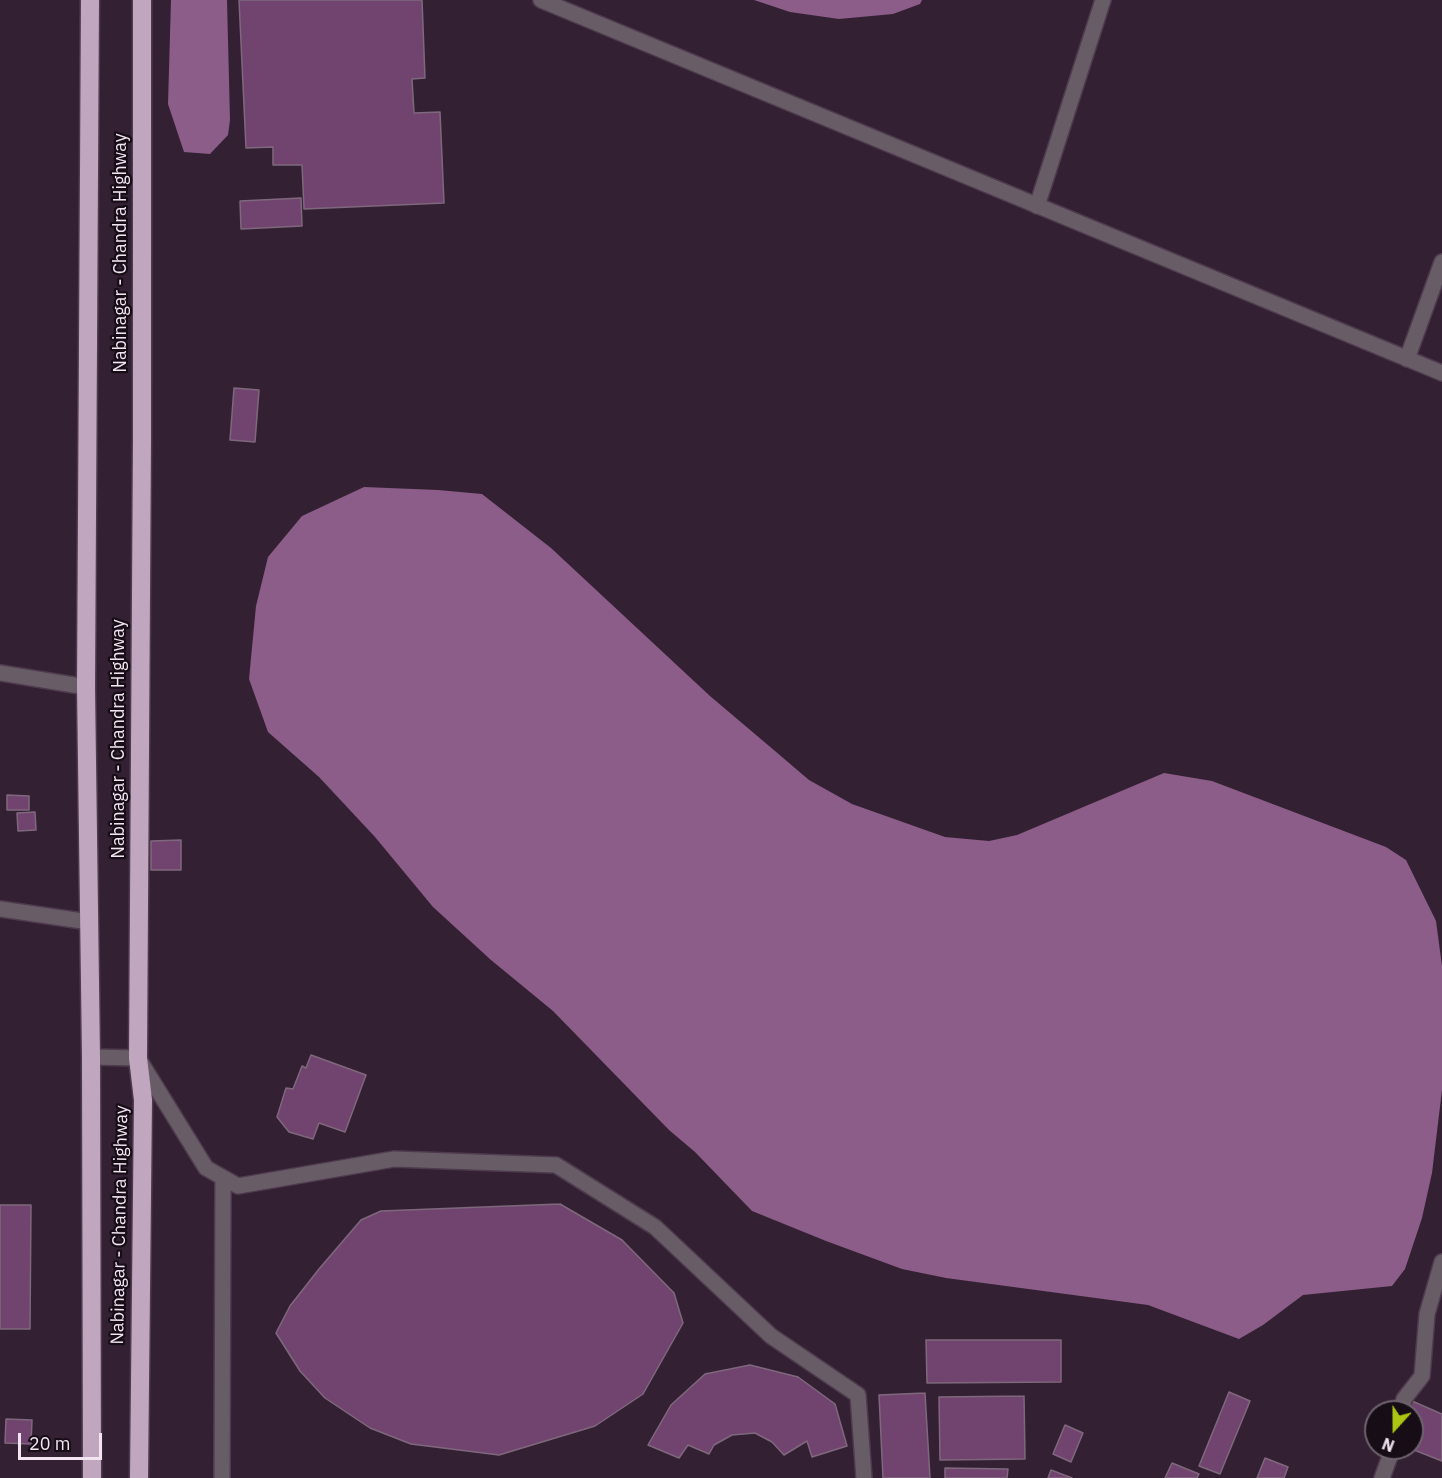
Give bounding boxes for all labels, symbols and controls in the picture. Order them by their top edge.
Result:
street label: Nabinagar - Chandra Highway [110,133,132,373]
street label: Nabinagar - Chandra Highway [108,619,130,859]
street label: Nabinagar - Chandra Highway [107,1105,133,1345]
north arrow [1364,1400,1424,1460]
scale bar [21,1421,105,1459]
text: 20 m [29,1432,71,1455]
text: N [1379,1434,1397,1456]

